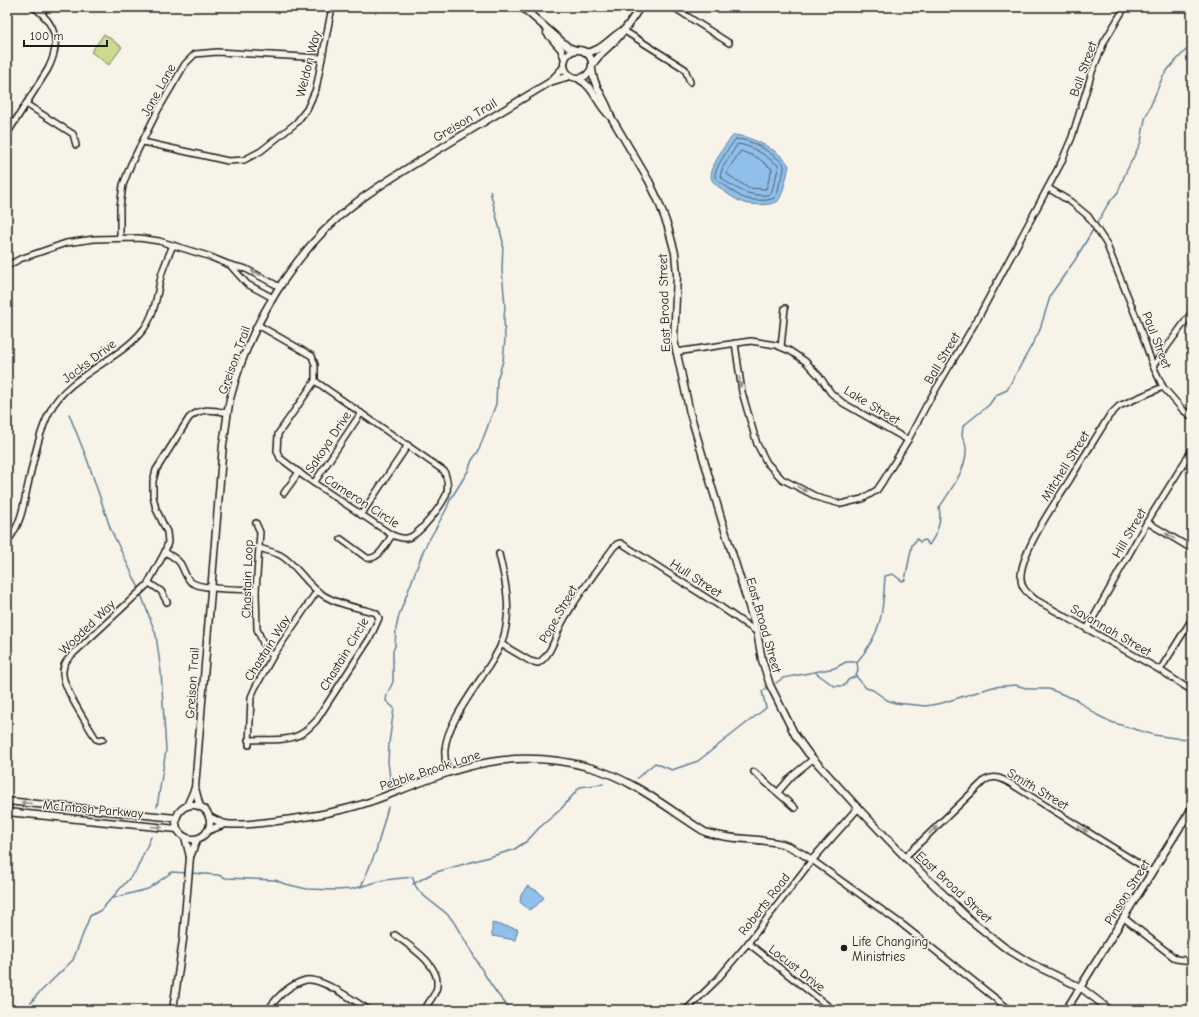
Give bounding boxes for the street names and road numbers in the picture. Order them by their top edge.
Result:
street label: Weldon Way [293,29,324,99]
street label: Ball Street [1066,38,1100,99]
street label: Jane Lane [138,61,179,119]
street label: Greison Trail [430,95,500,145]
street label: East Broad Street [655,252,673,352]
street label: Paul Street [1139,309,1175,372]
street label: Greison Trail [215,324,253,396]
street label: Ball Street [921,328,964,386]
street label: Jacks Drive [59,336,119,386]
street label: Lake Street [841,382,904,428]
street label: Sakoya Drive [302,408,354,476]
street label: Mitchell Street [1038,427,1093,504]
street label: Cameron Circle [322,471,403,531]
street label: Hill Street [1109,504,1150,561]
street label: Chastain Loop [238,539,256,619]
street label: Hull Street [667,556,726,601]
street label: East Broad Street [743,576,785,676]
street label: Pope Street [536,581,581,645]
street label: Wooded Way [56,596,118,657]
street label: Savannah Street [1068,601,1155,660]
street label: Chastain Way [241,612,293,684]
street label: Chastain Circle [316,614,372,693]
street label: Greison Trail [182,647,202,719]
street label: Pebble Brook Lane [378,747,483,793]
street label: Smith Street [1005,765,1072,814]
street label: McIntosh Parkway [42,797,144,821]
street label: East Broad Street [913,848,996,927]
street label: Pinson Street [1101,856,1154,927]
street label: Roberts Road [735,870,793,938]
street label: Locust Drive [766,941,829,995]

